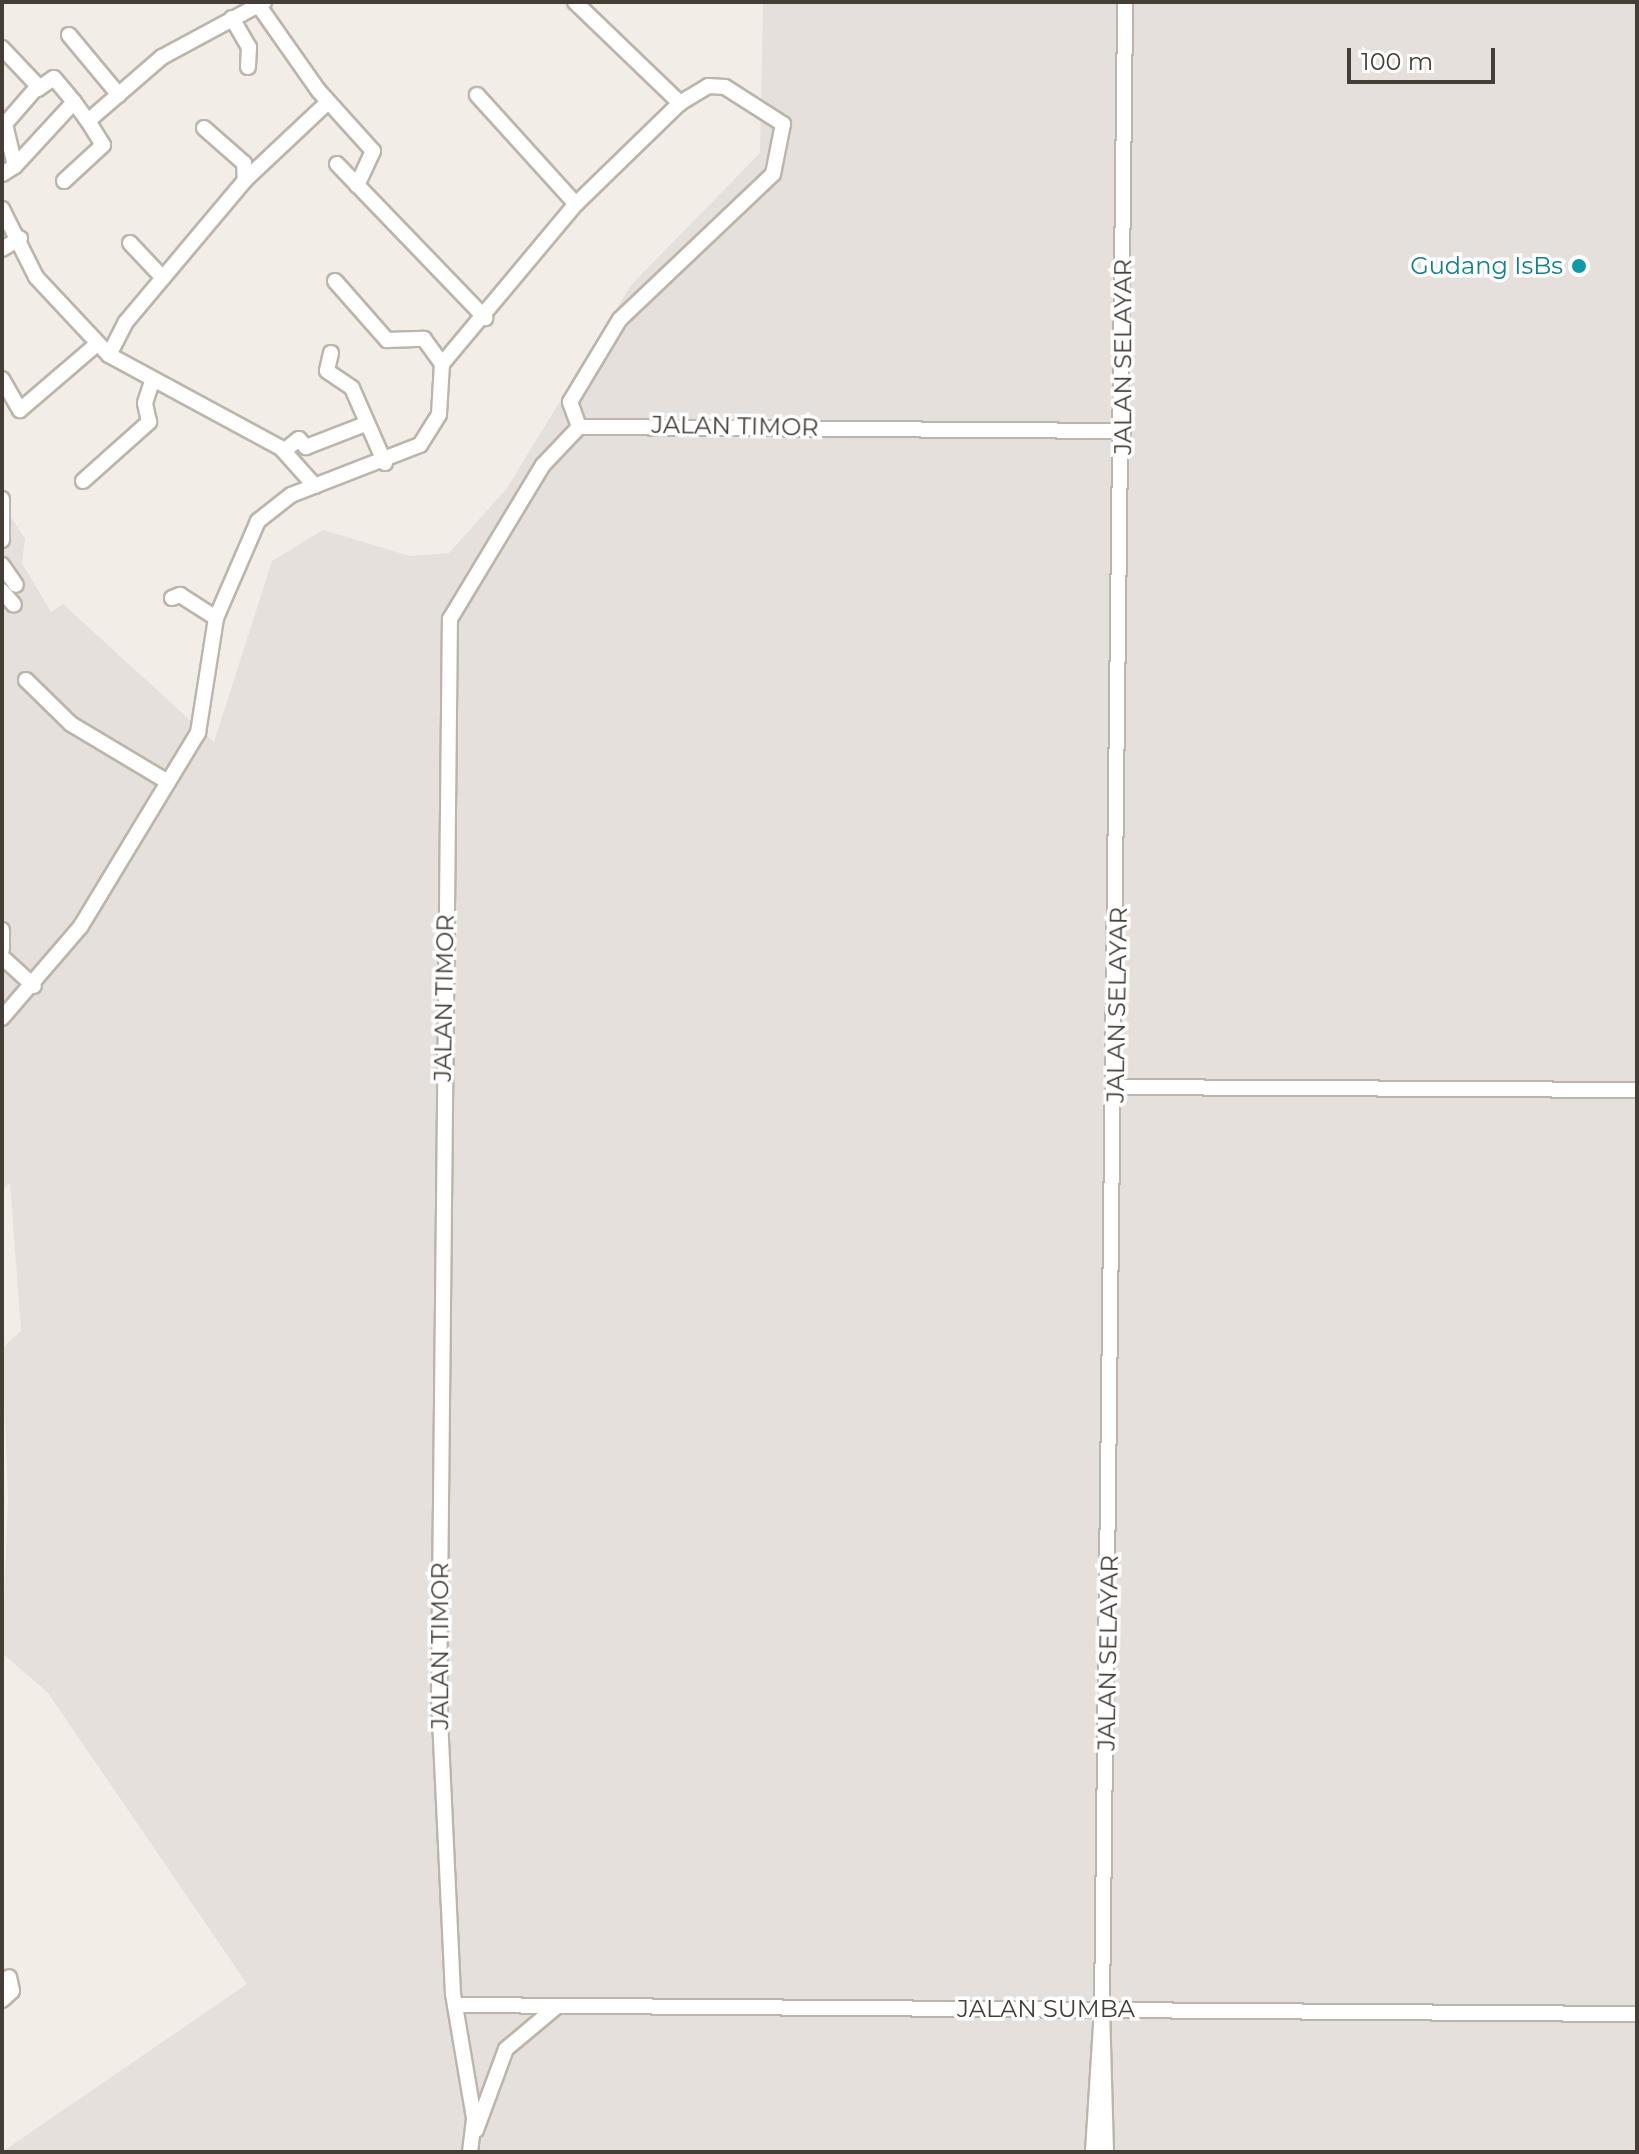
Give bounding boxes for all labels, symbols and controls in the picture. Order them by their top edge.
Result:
scale bar [1351,32,1499,82]
text: 100 m [1361,47,1433,76]
place label: Gudang IsBs [1410,252,1563,280]
marker: Gudang IsBs [1570,257,1588,275]
street label: JALAN SELAYAR [1109,259,1137,455]
street label: JALAN TIMOR [651,410,819,442]
street label: JALAN SELAYAR [1101,907,1133,1103]
street label: JALAN TIMOR [428,914,460,1082]
street label: JALAN SELAYAR [1092,1555,1124,1751]
street label: JALAN TIMOR [426,1562,454,1730]
street label: JALAN SUMBA [957,1995,1135,2023]

